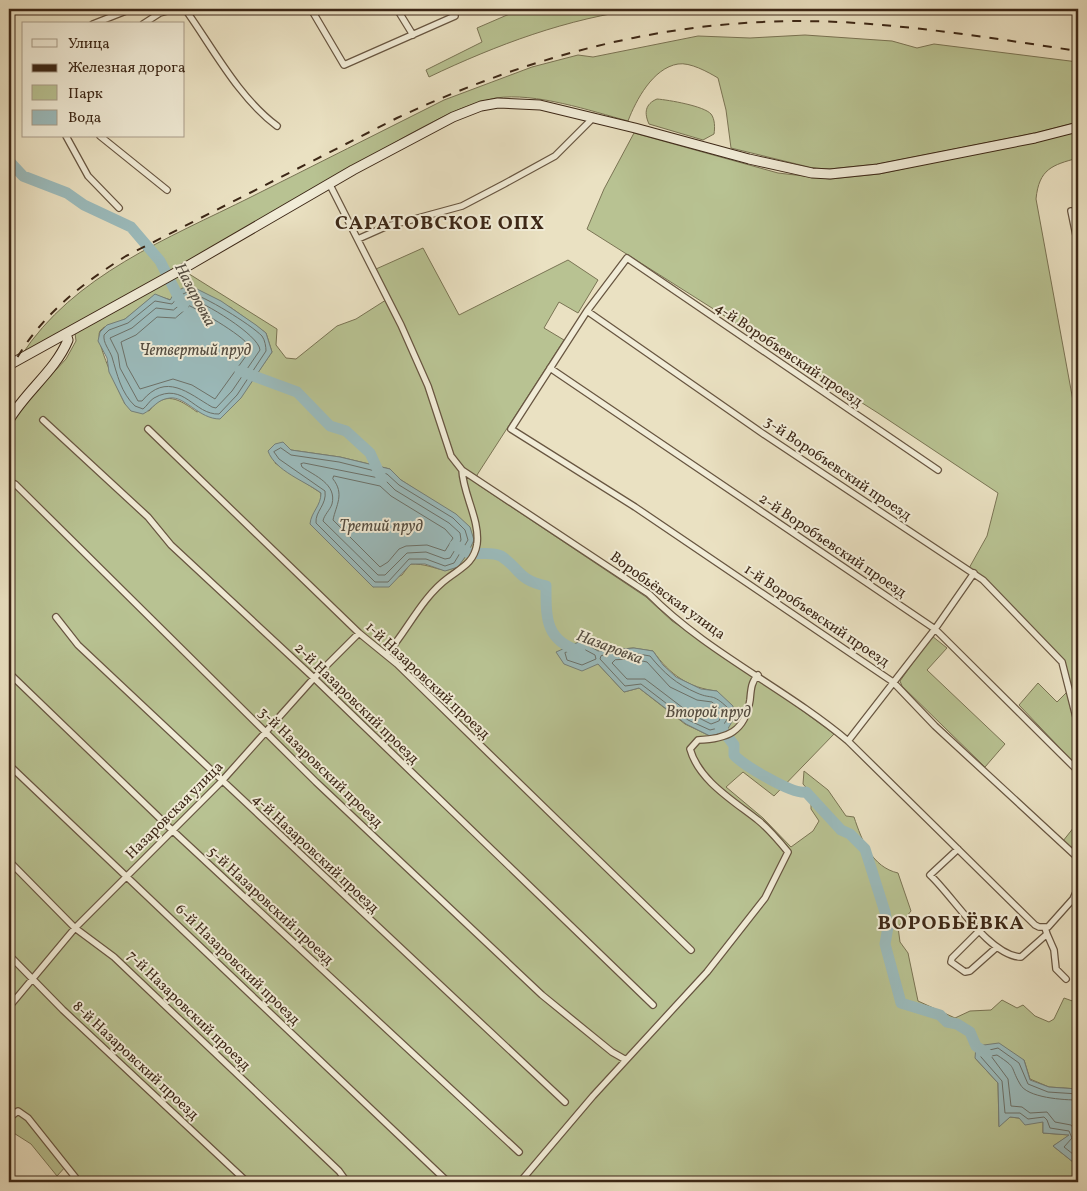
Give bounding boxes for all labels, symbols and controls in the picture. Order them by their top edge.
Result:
legend [22,22,185,138]
text: Улица [68,34,110,55]
text: Железная дорога [68,58,185,79]
text: Парк [68,84,103,105]
text: Вода [68,108,101,129]
district label: САРАТОВСКОЕ ОПХ [335,210,545,238]
water label: Назаровка [168,259,220,331]
street label: 4-й Воробъевский проезд [710,298,867,413]
water label: Четвертый пруд [139,340,252,362]
street label: 3-й Воробъевский проезд [759,412,915,527]
street label: 2-й Воробъевский проезд [754,489,911,604]
water label: Третий пруд [339,516,423,538]
street label: Воробьёвская улица [605,547,729,645]
street label: 1-й Воробъевский проезд [739,560,893,673]
street label: 1-й Назаровский проезд [360,618,494,745]
water label: Назаровка [573,625,646,671]
street label: 2-й Назаровский проезд [289,639,423,770]
water label: Второй пруд [665,702,751,724]
street label: 3-й Назаровский проезд [253,703,387,834]
street label: Назаровская улица [121,757,229,865]
street label: 4-й Назаровский проезд [247,790,383,919]
street label: 5-й Назаровский проезд [202,842,338,971]
street label: 6-й Назаровский проезд [170,900,304,1031]
district label: ВОРОБЬЁВКА [877,910,1025,938]
street label: 7-й Назаровский проезд [121,946,255,1076]
street label: 8-й Назаровский проезд [67,997,203,1126]

